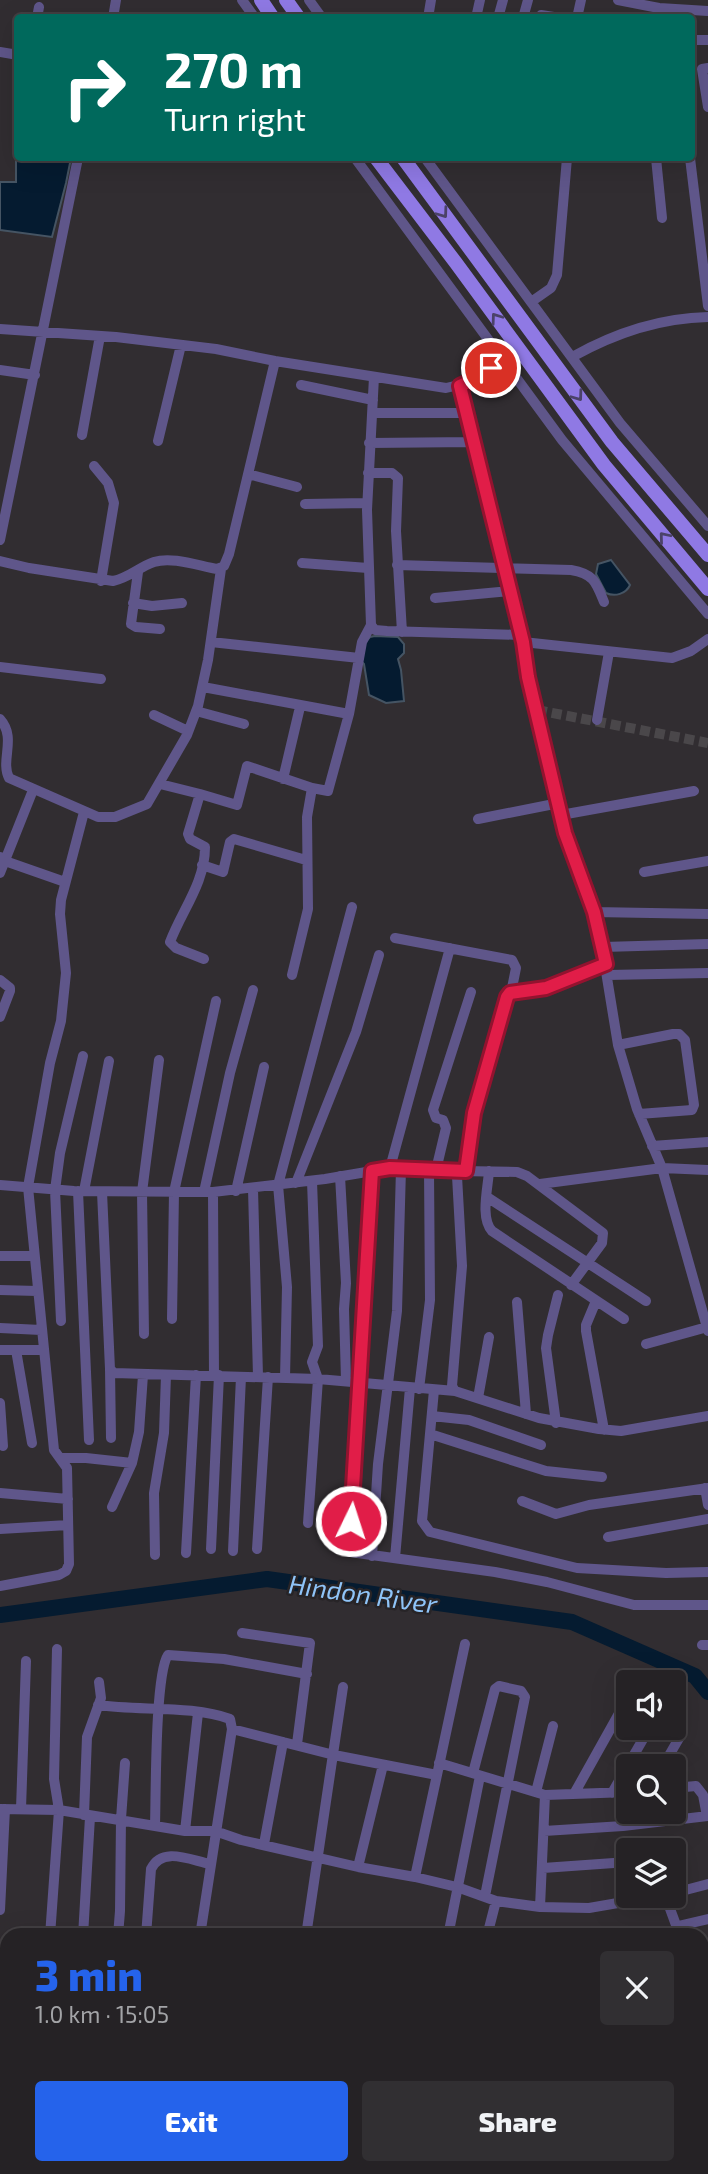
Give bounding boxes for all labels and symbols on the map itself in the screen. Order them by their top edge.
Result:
one-way arrow [435,205,447,217]
one-way arrow [492,313,504,326]
pin [461,338,521,398]
one-way arrow [570,388,582,401]
one-way arrow [660,533,672,546]
position arrow [314,1484,388,1558]
water label: Hindon River [287,1567,440,1619]

